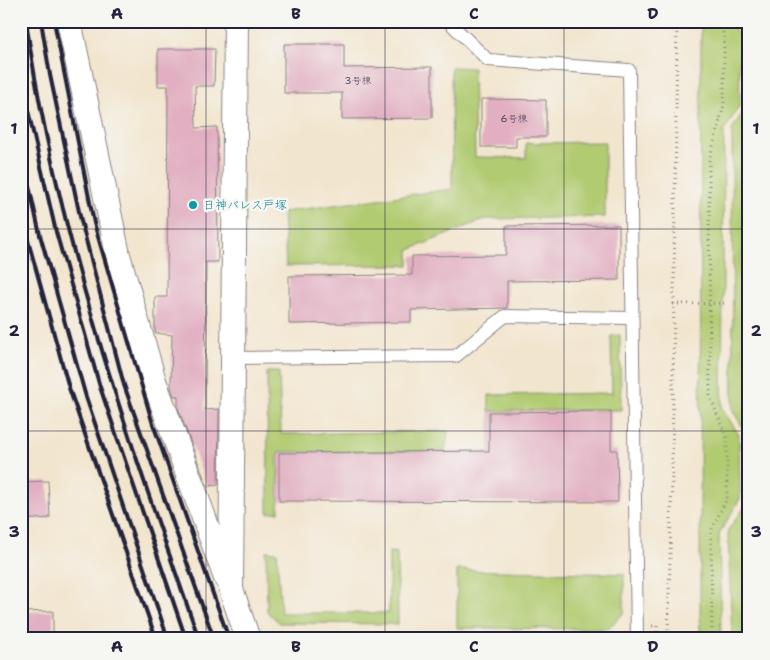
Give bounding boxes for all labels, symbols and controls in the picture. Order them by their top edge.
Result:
text: A [111,3,123,24]
text: B [291,3,301,24]
text: C [469,3,479,24]
text: D [647,3,659,24]
house number: 3号棟 [345,74,372,87]
house number: 6号棟 [501,112,528,125]
text: 1 [10,118,18,139]
text: 1 [752,118,760,139]
place label: 日神パレス戸塚 [203,197,287,213]
marker: 日神パレス戸塚 [187,199,199,211]
text: 2 [8,320,20,341]
text: 2 [750,320,762,341]
text: 3 [8,521,20,542]
text: 3 [750,521,762,542]
text: A [111,636,123,657]
text: B [291,636,301,657]
text: C [469,636,479,657]
text: D [647,636,659,657]

